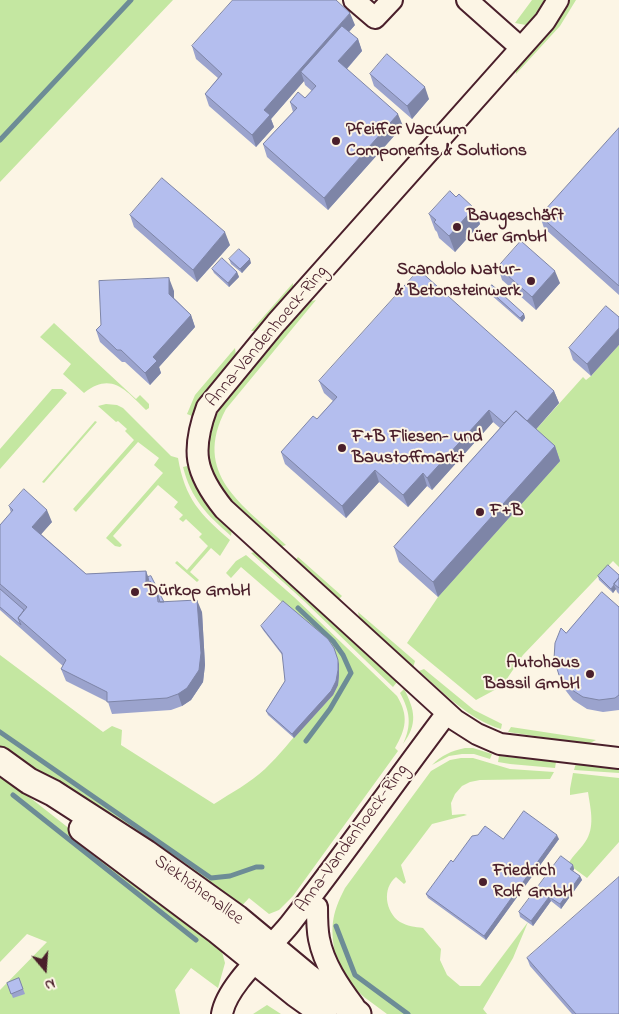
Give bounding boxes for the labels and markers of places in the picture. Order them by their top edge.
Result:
place label: Pfeiffer Vacuum Components & Solutions [346,120,527,162]
marker: Pfeiffer Vacuum Components & Solutions [330,135,342,147]
place label: Baugeschäft Lüer GmbH [467,206,564,248]
marker: Baugeschäft Lüer GmbH [451,221,463,233]
place label: Scandolo Natur- & Betonsteinwerk [395,260,521,302]
marker: Scandolo Natur- & Betonsteinwerk [525,275,537,287]
place label: F+B Fliesen- und Baustoffmarkt [352,427,482,469]
marker: F+B Fliesen- und Baustoffmarkt [336,442,348,454]
place label: F+B [490,501,523,523]
marker: F+B [474,506,486,518]
place label: Dürkop GmbH [145,581,251,603]
marker: Dürkop GmbH [129,586,141,598]
place label: Autohaus Bassil GmbH [484,653,580,696]
marker: Autohaus Bassil GmbH [584,668,596,680]
place label: Friedrich Rolf GmbH [493,861,573,904]
marker: Friedrich Rolf GmbH [477,876,489,888]

